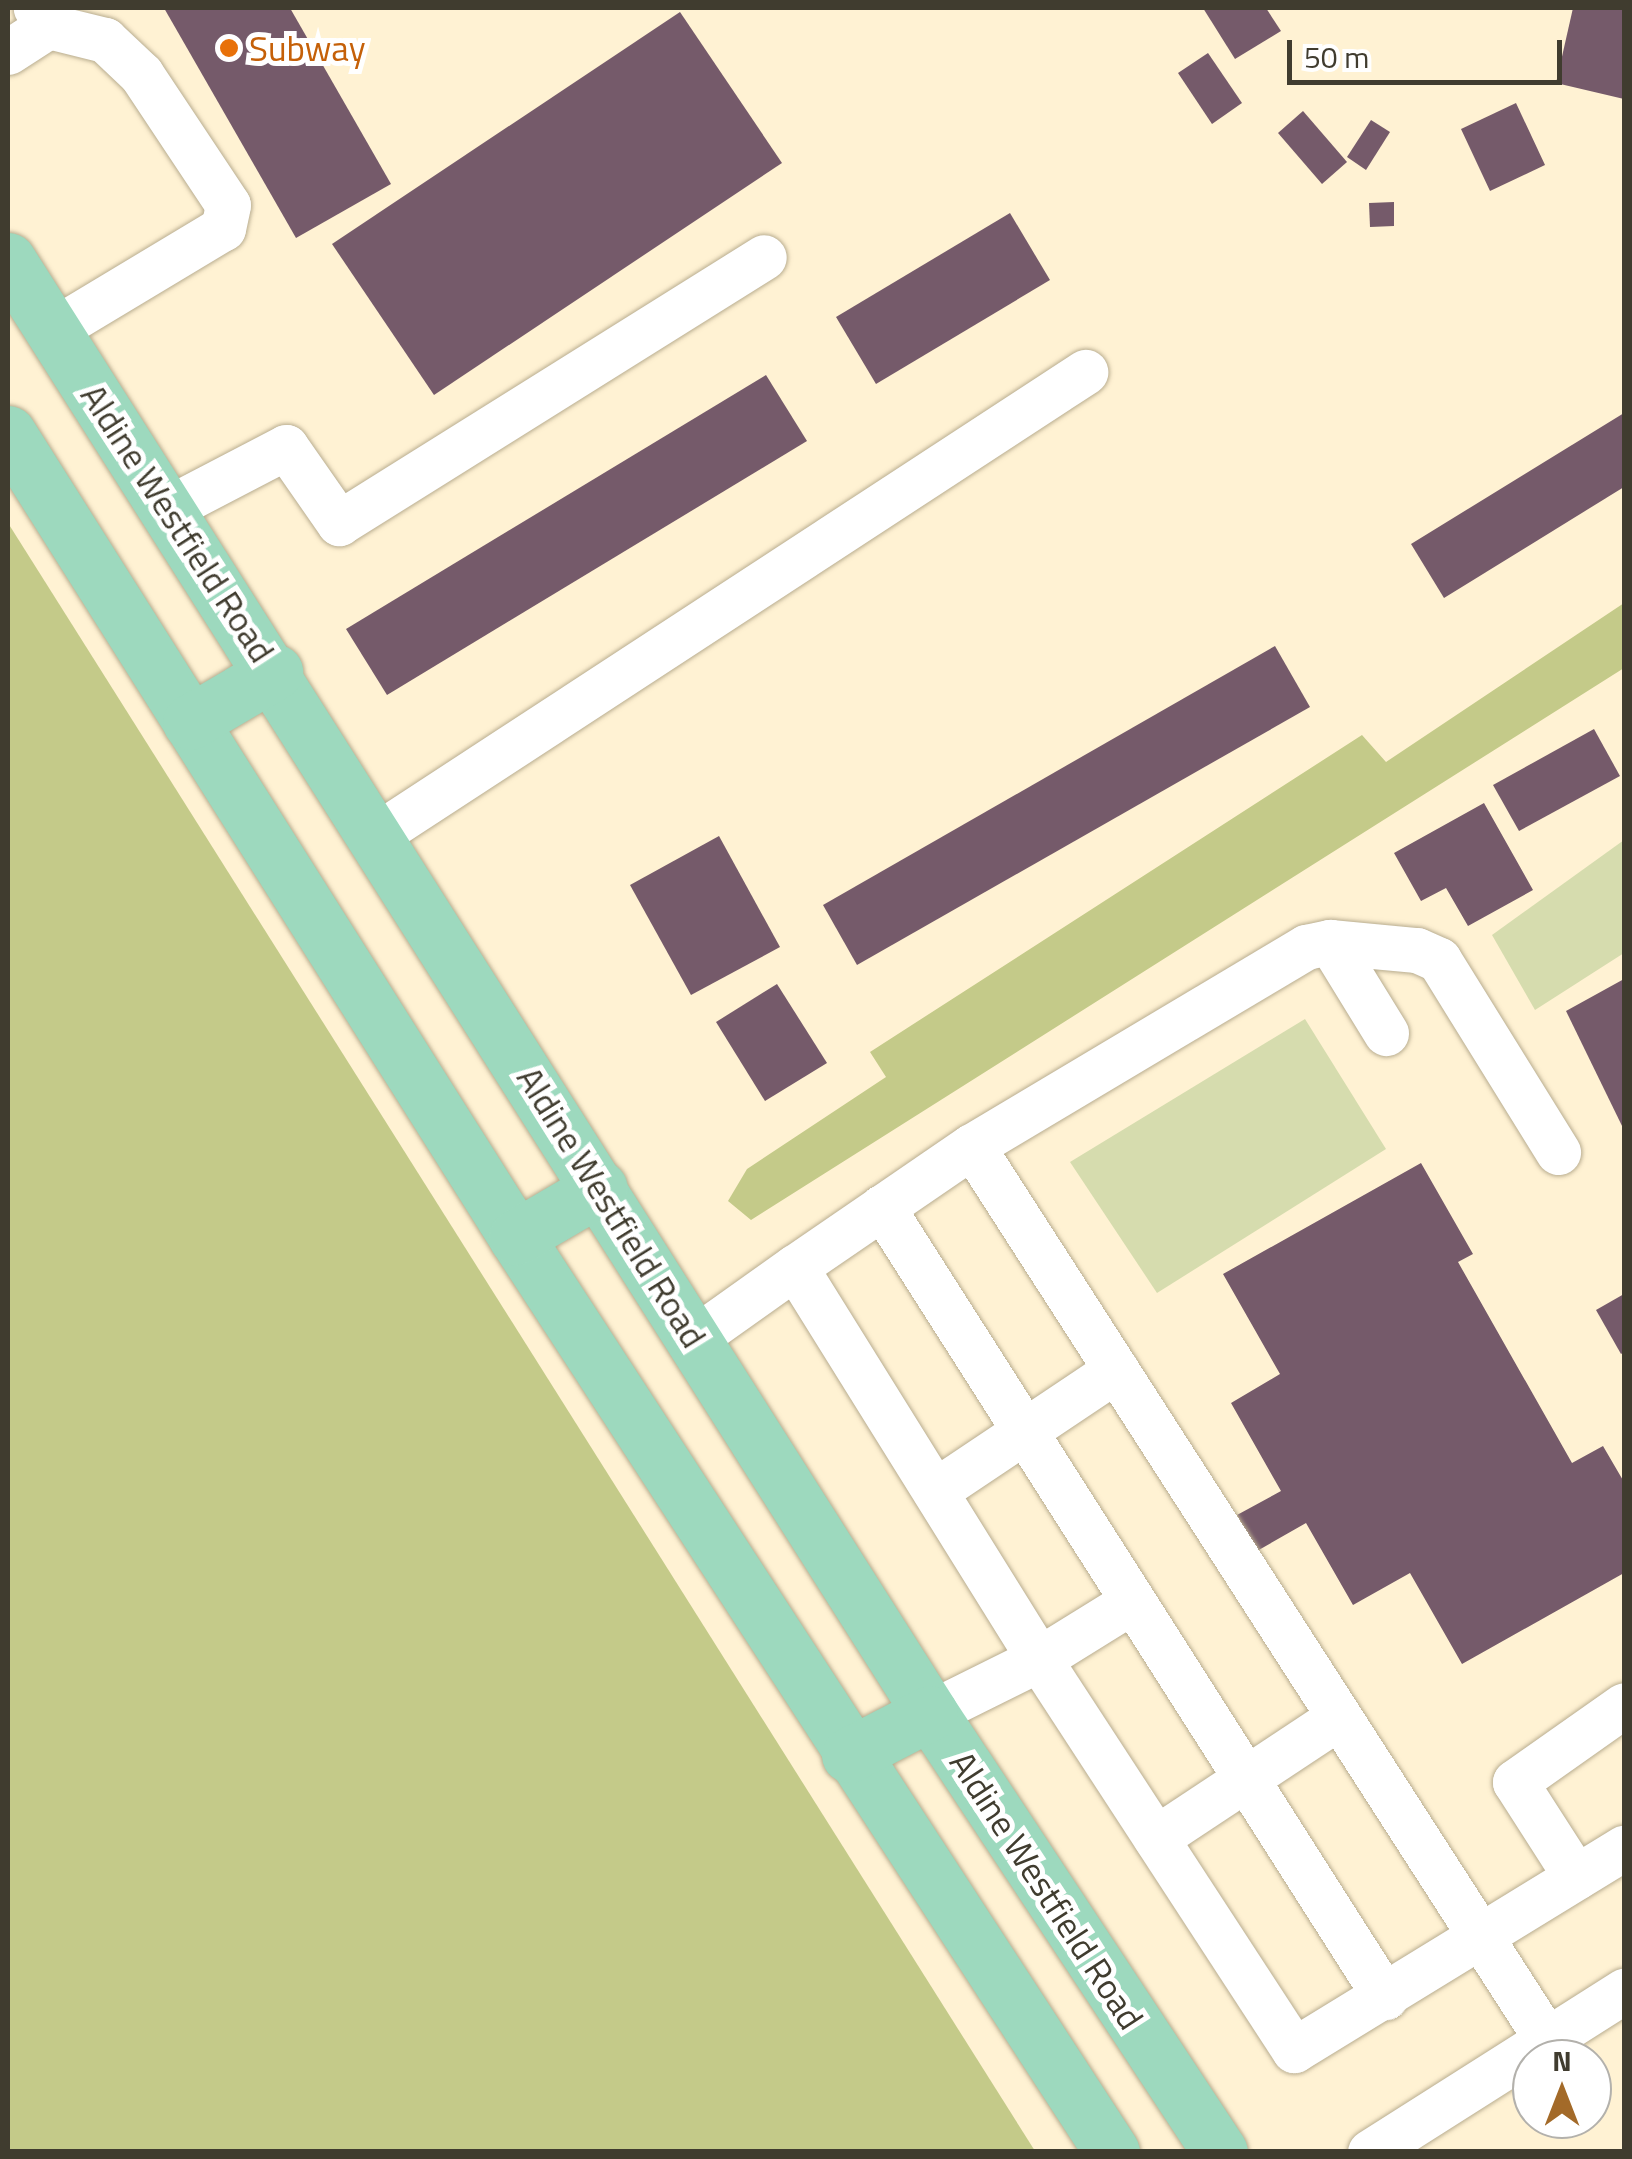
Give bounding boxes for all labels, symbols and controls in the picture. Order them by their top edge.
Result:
scale bar [1292,20,1567,82]
place label: Subway [249,27,366,69]
text: 50 m [1304,34,1369,80]
marker: Subway [218,37,240,59]
street label: Aldine Westfield Road [72,376,284,670]
street label: Aldine Westfield Road [509,1059,715,1355]
street label: Aldine Westfield Road [941,1743,1153,2037]
north arrow [1512,2039,1612,2139]
text: N [1552,2039,1572,2082]

